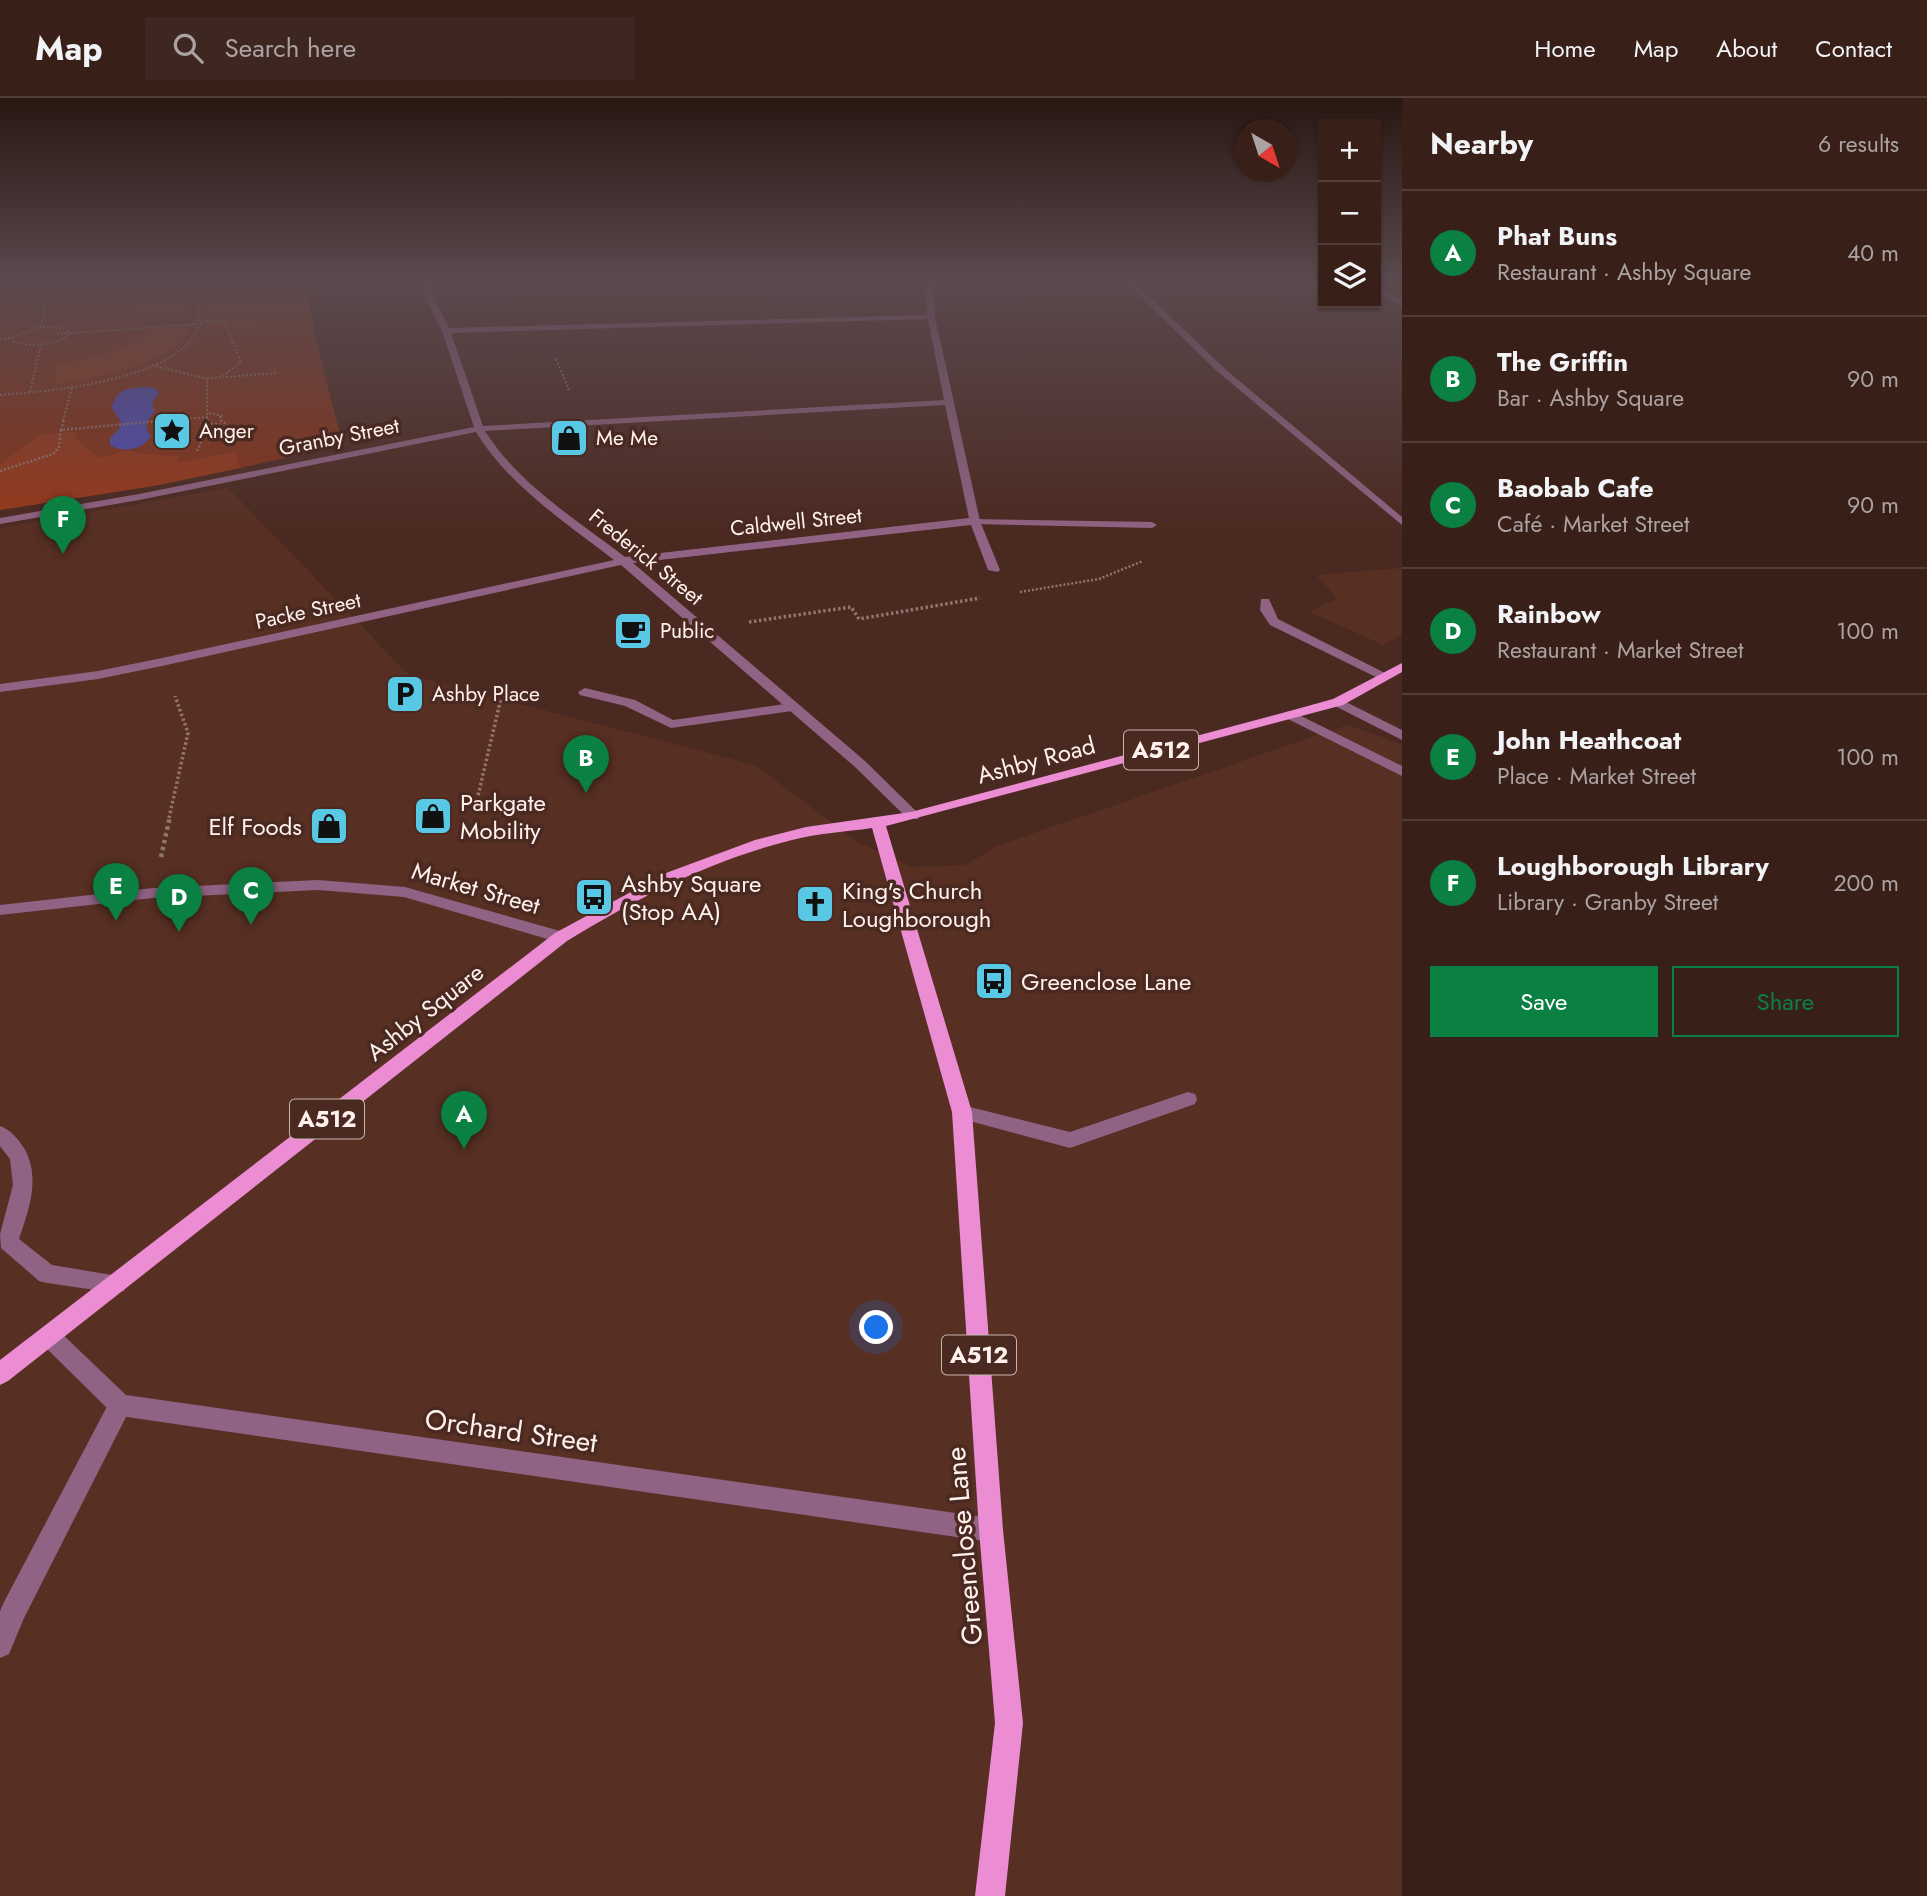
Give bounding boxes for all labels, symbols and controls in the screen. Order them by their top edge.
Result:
search box [145,17,635,80]
text: Map [35,25,103,72]
icon: search [169,29,207,67]
text: Search here [225,29,356,67]
text: Home [1534,31,1596,66]
text: Map [1634,31,1678,66]
text: About [1716,31,1777,66]
text: Contact [1815,31,1892,66]
north arrow [1234,119,1297,182]
map controls [1318,119,1381,308]
button: + [1318,119,1381,182]
text: Nearby [1430,122,1533,165]
text: 6 results [1818,127,1899,161]
button: − [1318,182,1381,245]
text: Phat Buns [1497,217,1617,255]
text: A [1445,236,1461,270]
text: 40 m [1847,236,1899,270]
button: layers [1318,245,1381,308]
text: Restaurant · Ashby Square [1497,255,1751,289]
text: The Griffin [1497,343,1628,381]
text: B [1445,362,1461,396]
text: 90 m [1847,362,1899,396]
text: Bar · Ashby Square [1497,381,1684,415]
place icon: Anger [151,410,193,452]
street label: Granby Street [276,411,402,463]
place label: Anger [199,416,255,446]
shop icon: Me Me [548,417,590,459]
place label: Me Me [596,423,658,453]
text: Baobab Cafe [1497,469,1654,507]
text: C [1445,488,1461,522]
text: 90 m [1847,488,1899,522]
pin: F [40,496,86,554]
street label: Caldwell Street [729,500,863,544]
street label: Frederick Street [583,502,709,612]
text: Café · Market Street [1497,507,1689,541]
street label: Packe Street [252,585,364,637]
text: Rainbow [1497,595,1601,633]
cafe icon: Public [612,610,654,652]
text: D [1445,614,1461,648]
text: 100 m [1836,614,1899,648]
place label: Public [660,616,714,646]
text: Restaurant · Market Street [1497,633,1743,667]
parking icon: Ashby Place [384,673,426,715]
place label: Ashby Place [432,679,540,709]
text: John Heathcoat [1497,721,1681,759]
street label: Ashby Road [973,727,1099,793]
road number: A512 [1124,730,1198,770]
pin: B [563,735,609,793]
text: E [1446,740,1460,774]
text: 100 m [1836,740,1899,774]
text: Place · Market Street [1497,759,1696,793]
place label: Parkgate Mobility [460,785,546,848]
shop icon: Parkgate Mobility [412,795,454,837]
shop icon: Elf Foods [308,805,350,847]
place label: Elf Foods [208,809,302,844]
text: Loughborough Library [1497,847,1769,885]
street label: Market Street [408,853,544,923]
pin: E [93,863,139,921]
place label: Ashby Square (Stop AA) [621,866,761,929]
text: F [1447,866,1459,900]
text: 200 m [1833,866,1899,900]
pin: C [228,867,274,925]
place label: King's Church Loughborough [842,873,991,936]
pin: D [156,874,202,932]
bus stop icon: Ashby Square (Stop AA) [573,876,615,918]
church icon: King's Church Loughborough [794,883,836,925]
text: Library · Granby Street [1497,885,1718,919]
street label: Ashby Square [359,955,491,1069]
bus stop icon: Greenclose Lane [973,960,1015,1002]
place label: Greenclose Lane [1021,964,1191,999]
button: Save [1430,966,1658,1037]
button: Share [1672,966,1899,1037]
pin: A [441,1091,487,1149]
road number: A512 [290,1100,364,1138]
your location [859,1310,893,1344]
road number: A512 [942,1336,1016,1374]
street label: Orchard Street [422,1399,600,1463]
street label: Greenclose Lane [935,1445,993,1647]

